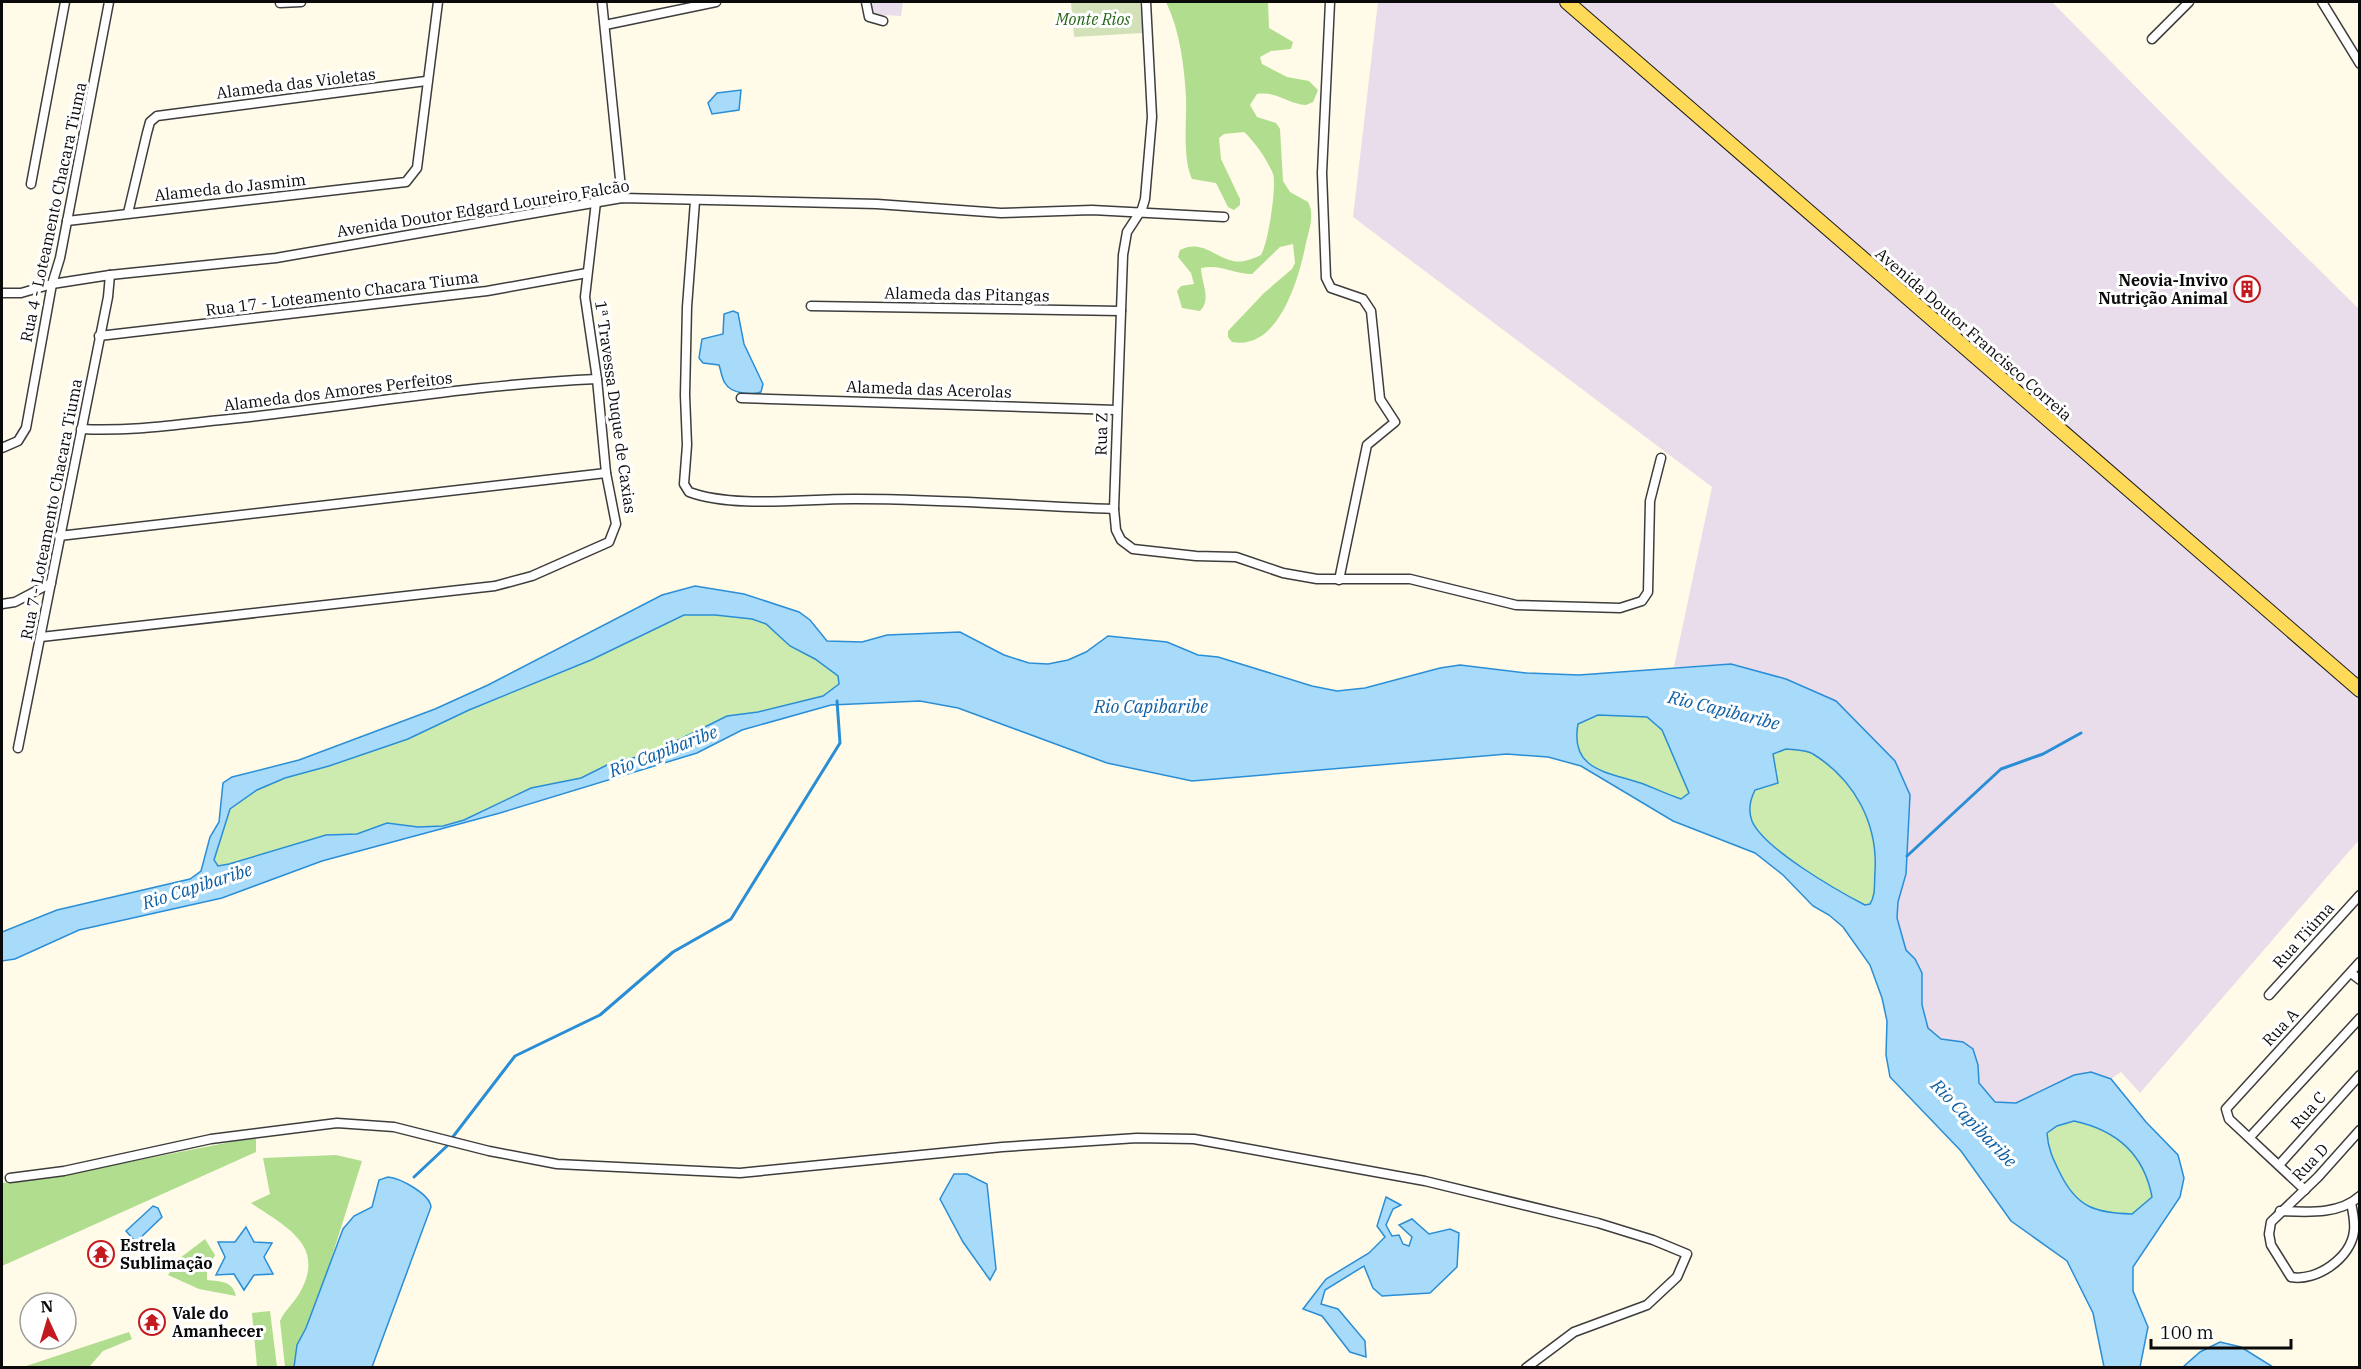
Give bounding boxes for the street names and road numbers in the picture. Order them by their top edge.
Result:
street label: Alameda das Violetas [215,63,377,103]
street label: Rua 4 - Loteamento Chacara Tiuma [16,80,90,344]
street label: Alameda do Jasmim [153,169,307,205]
street label: Avenida Doutor Edgard Loureiro Falcão [335,175,631,241]
street label: Avenida Doutor Francisco Correia [1872,243,2077,425]
street label: Rua 17 - Loteamento Chacara Tiuma [204,266,480,320]
street label: Alameda das Pitangas [884,283,1050,305]
street label: 1ª Travessa Duque de Caxias [591,299,641,515]
street label: Alameda dos Amores Perfeitos [222,367,454,415]
street label: Alameda das Acerolas [846,376,1012,402]
street label: Rua 7 - Loteamento Chacara Tiuma [16,377,86,641]
street label: Rua Z [1091,412,1111,456]
street label: Rua Tiúma [2268,898,2338,972]
street label: Rua A [2258,1004,2302,1050]
street label: Rua C [2286,1087,2330,1133]
street label: Rua D [2288,1139,2332,1185]

